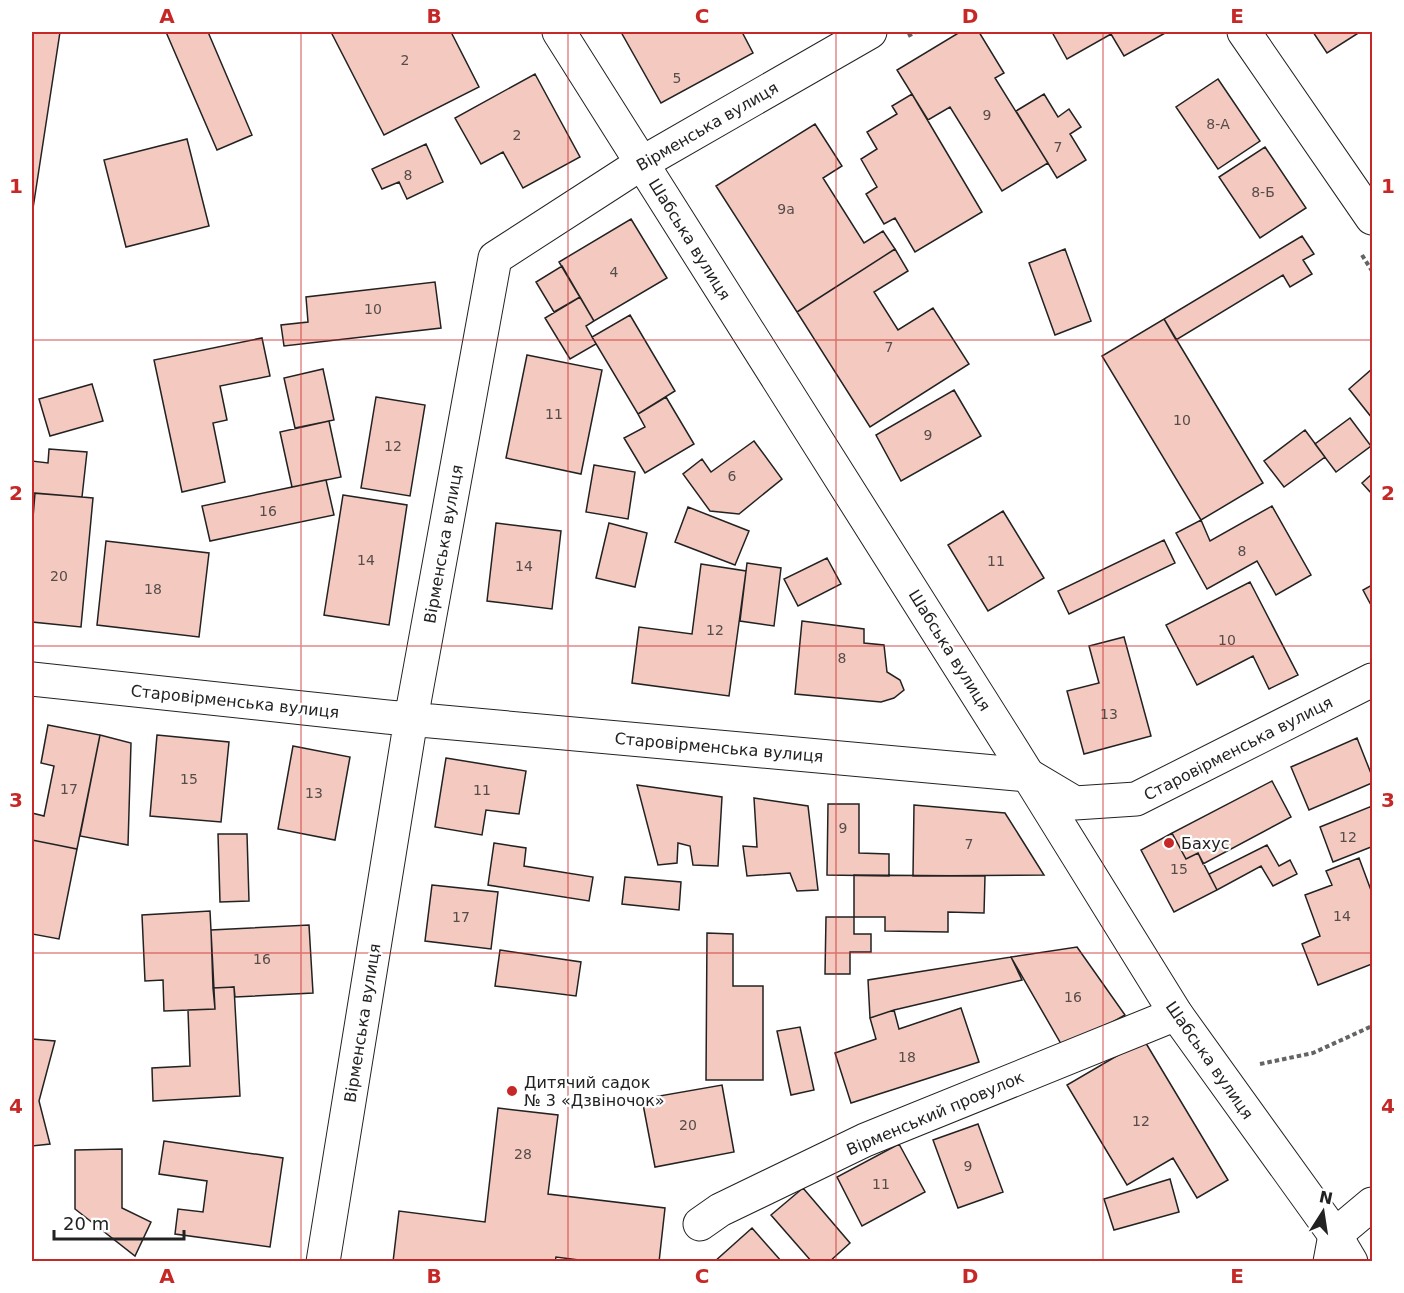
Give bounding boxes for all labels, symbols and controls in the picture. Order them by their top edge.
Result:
text: A [159,4,175,28]
text: B [426,4,442,28]
text: C [695,4,709,28]
text: D [962,4,978,28]
text: E [1230,4,1244,28]
house number: 2 [401,52,409,68]
house number: 5 [673,70,681,86]
street label: Вірменська вулиця [633,78,782,175]
house number: 9 [983,107,991,123]
house number: 8-А [1206,116,1230,132]
house number: 2 [513,127,521,143]
house number: 7 [1054,139,1062,155]
house number: 8 [404,167,412,183]
text: 1 [9,174,23,198]
text: 1 [1381,174,1395,198]
street label: Шабська вулиця [645,175,735,303]
house number: 8-Б [1251,184,1275,200]
house number: 9а [777,201,795,217]
house number: 4 [610,264,619,280]
house number: 10 [364,301,382,317]
house number: 7 [885,339,893,355]
house number: 11 [545,406,563,422]
house number: 10 [1173,412,1191,428]
house number: 9 [924,427,932,443]
house number: 12 [384,438,402,454]
street label: Вірменська вулиця [420,463,467,625]
house number: 6 [728,468,737,484]
text: 2 [9,481,23,505]
text: 2 [1381,481,1395,505]
house number: 16 [259,503,277,519]
house number: 8 [1238,543,1246,559]
house number: 14 [357,552,375,568]
house number: 11 [987,553,1005,569]
house number: 14 [515,558,533,574]
house number: 20 [50,568,68,584]
house number: 18 [144,581,162,597]
street label: Шабська вулиця [905,586,995,714]
house number: 12 [706,622,724,638]
house number: 10 [1218,632,1236,648]
house number: 8 [838,650,846,666]
street label: Старовірменська вулиця [130,681,340,722]
street label: Старовірменська вулиця [1141,692,1336,804]
house number: 13 [1100,706,1118,722]
street label: Старовірменська вулиця [614,729,824,766]
house number: 15 [180,771,198,787]
house number: 17 [60,781,78,797]
house number: 11 [473,782,491,798]
house number: 13 [305,785,323,801]
text: 3 [9,788,23,812]
text: 3 [1381,788,1395,812]
house number: 9 [839,820,847,836]
house number: 12 [1339,829,1357,845]
place label: Бахус [1181,834,1230,853]
house number: 7 [965,836,973,852]
marker: Бахус [1162,836,1176,850]
house number: 15 [1170,861,1188,877]
house number: 14 [1333,908,1351,924]
house number: 17 [452,909,470,925]
street label: Вірменська вулиця [341,942,384,1104]
house number: 16 [253,951,271,967]
house number: 16 [1064,989,1082,1005]
street label: Шабська вулиця [1162,998,1257,1123]
house number: 18 [898,1049,916,1065]
street label: Вірменський провулок [844,1067,1027,1159]
place label: Дитячий садок № 3 «Дзвіночок» [524,1073,665,1110]
marker: Дитячий садок № 3 «Дзвіночок» [505,1084,519,1098]
text: 4 [9,1094,23,1118]
text: 4 [1381,1094,1395,1118]
house number: 12 [1132,1113,1150,1129]
house number: 20 [679,1117,697,1133]
house number: 28 [514,1146,532,1162]
house number: 9 [964,1158,972,1174]
house number: 11 [872,1176,890,1192]
north arrow [1293,1182,1353,1242]
text: N [1317,1187,1335,1209]
scale bar [54,1203,184,1241]
text: 20 m [63,1213,109,1234]
text: A [159,1264,175,1288]
text: B [426,1264,442,1288]
text: C [695,1264,709,1288]
text: D [962,1264,978,1288]
text: E [1230,1264,1244,1288]

